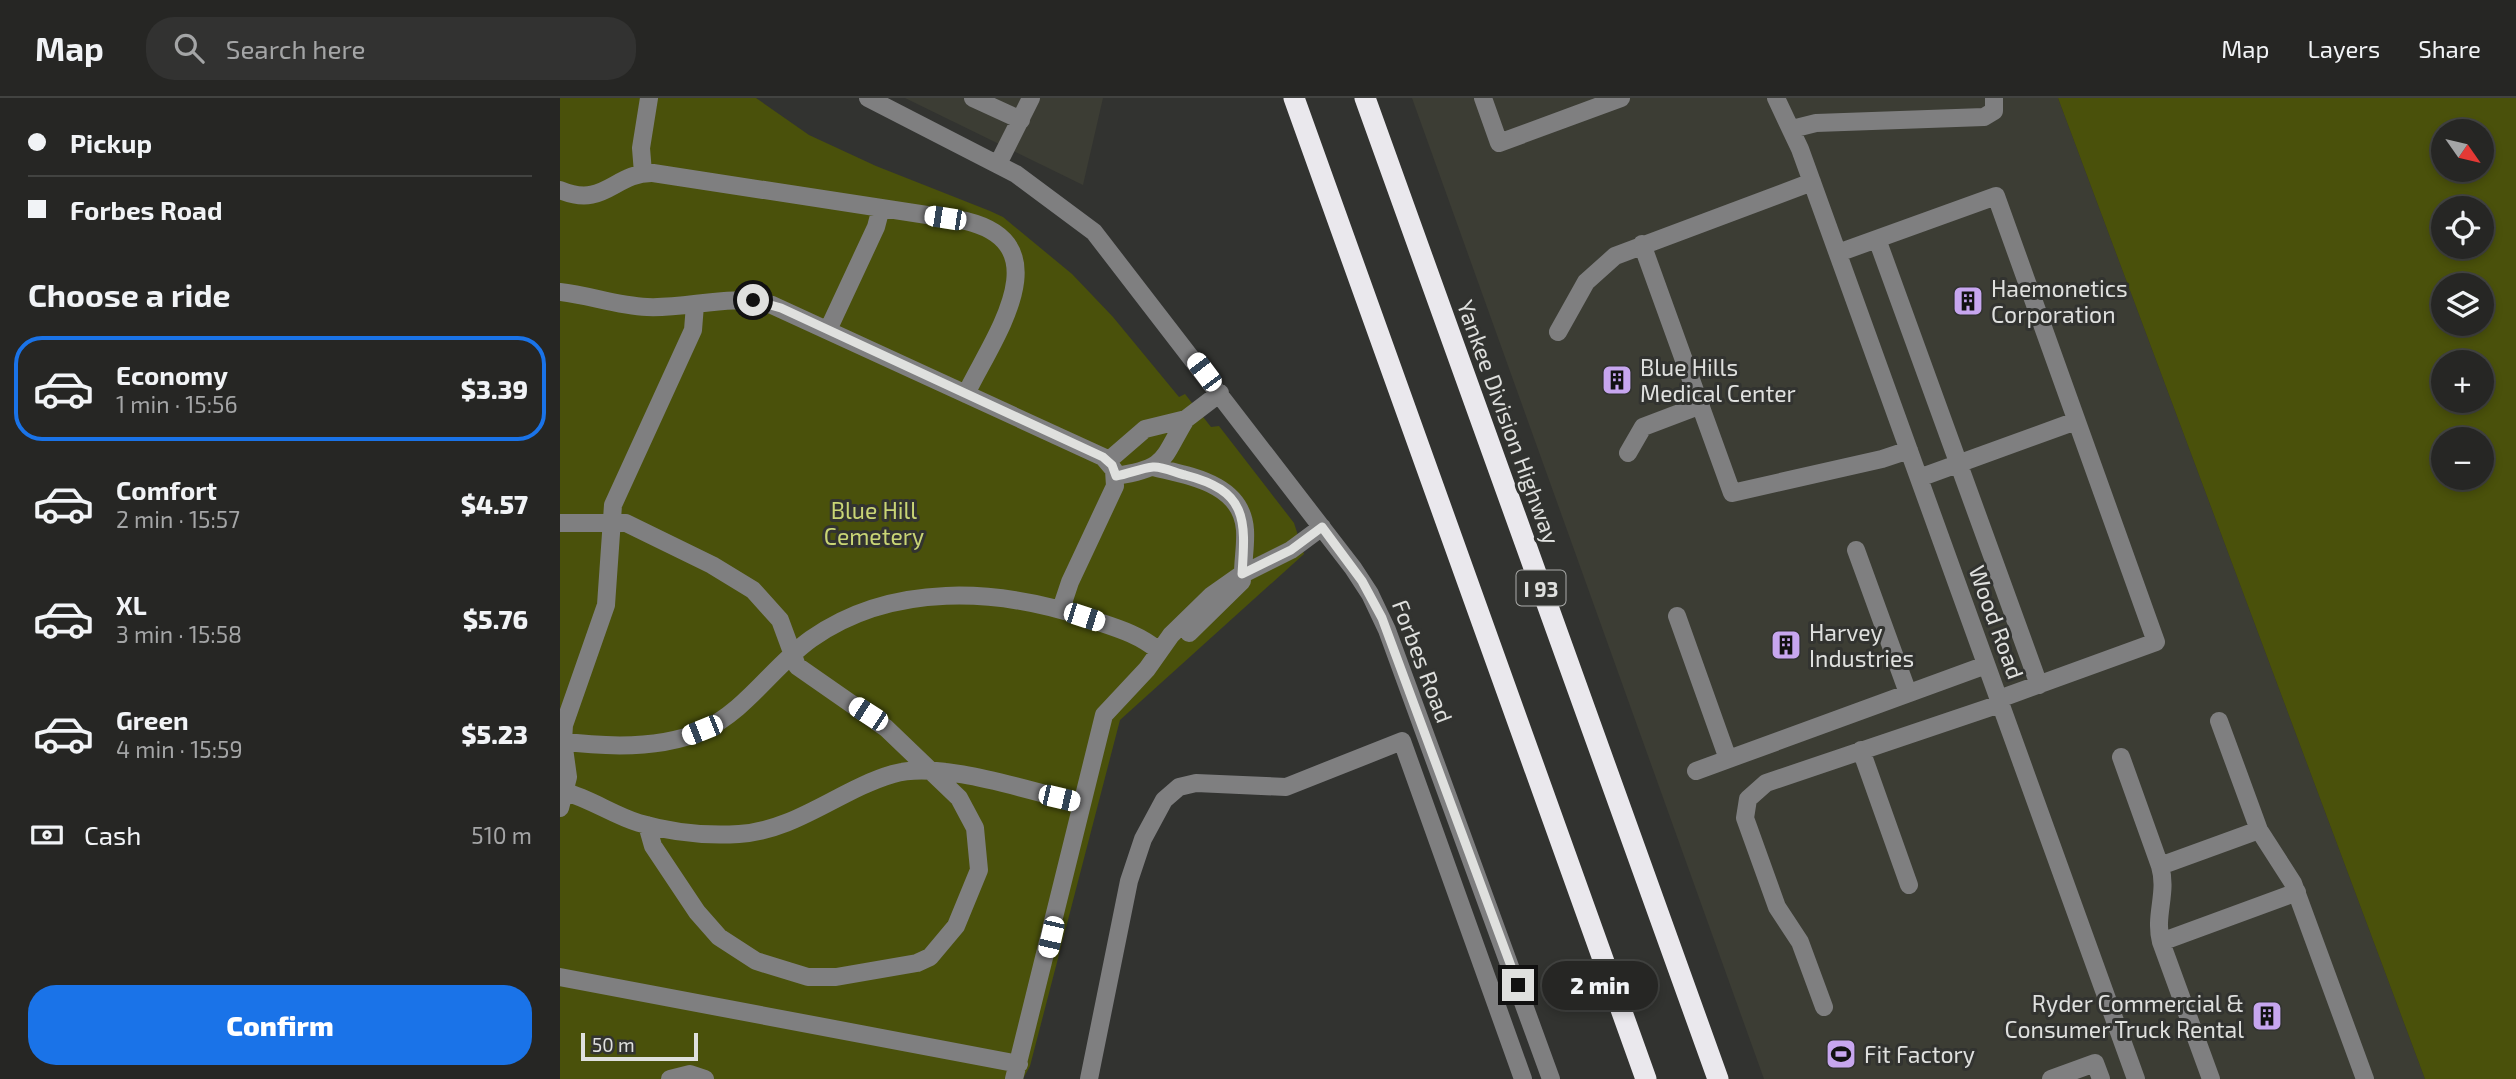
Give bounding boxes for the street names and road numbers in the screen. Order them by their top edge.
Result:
street label: Yankee Division Highway [1452,296,1566,548]
street label: Wood Road [1964,561,2030,683]
road number: I 93 [1516,570,1566,606]
street label: Forbes Road [1387,596,1459,726]

